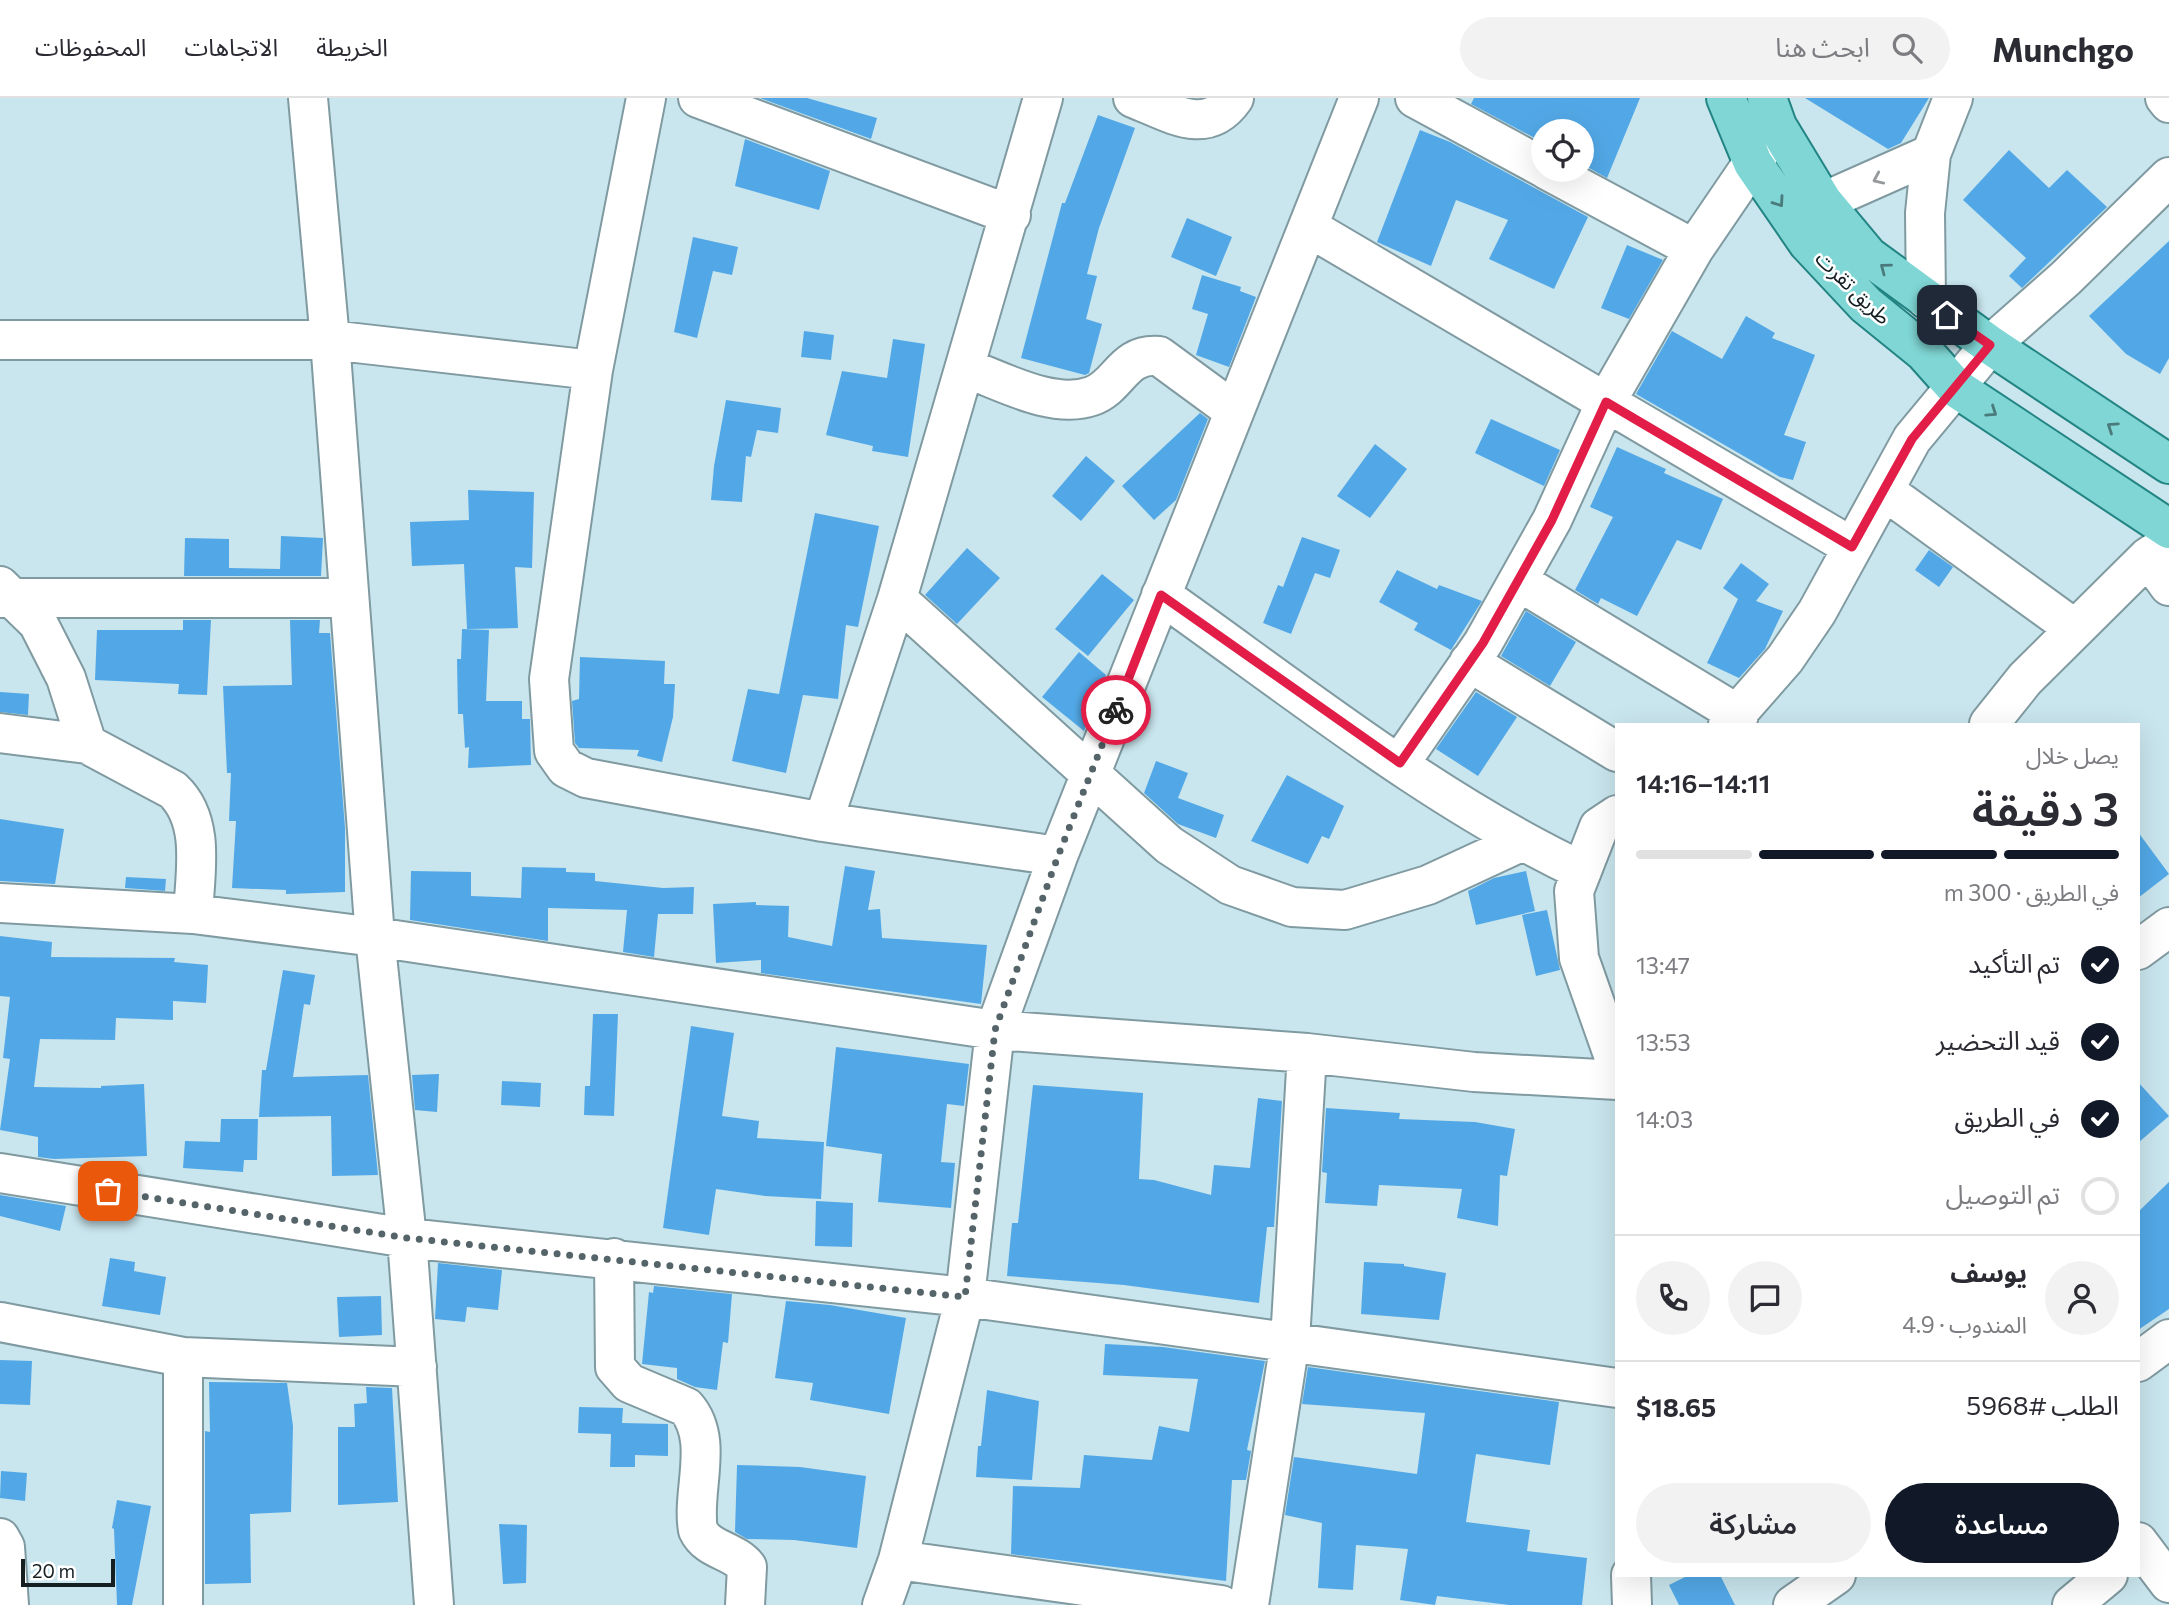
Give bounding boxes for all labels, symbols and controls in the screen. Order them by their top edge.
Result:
search box [1460,17,1950,80]
text: Munchgo [1992,28,2134,69]
icon: search [1888,29,1926,67]
text: ابحث هنا [1775,31,1870,62]
text: المحفوظات [35,32,146,61]
text: الاتجاهات [184,32,278,61]
text: الخريطة [316,32,388,61]
map controls [1531,119,1594,182]
button: locate [1531,119,1594,182]
one-way arrow [1873,171,1885,185]
one-way arrow [1771,194,1783,207]
street label: طريق تقرت [1810,245,1897,330]
one-way arrow [1881,264,1893,277]
pin [1917,285,1977,345]
icon: home [1928,296,1966,334]
one-way arrow [1984,404,1997,417]
one-way arrow [2107,422,2120,435]
courier [1081,675,1151,745]
icon: bike [1097,691,1135,729]
text: يصل خلال [2026,741,2119,769]
text: 14:11–14:16 [1636,767,1770,798]
text: 3 دقيقة [1972,779,2119,835]
text: في الطريق · 300 m [1944,878,2119,906]
icon: check [2081,946,2119,984]
text: تم التأكيد [1968,947,2060,978]
text: 13:47 [1636,951,1690,979]
icon: check [2081,1023,2119,1061]
text: قيد التحضير [1936,1024,2060,1055]
text: 13:53 [1636,1028,1691,1056]
icon: check [2081,1100,2119,1138]
text: في الطريق [1955,1101,2060,1132]
text: 14:03 [1636,1105,1693,1133]
pin [78,1161,138,1221]
icon: bag [89,1172,127,1210]
text: تم التوصيل [1946,1178,2060,1209]
text: يوسف [1950,1256,2027,1287]
button: phone [1636,1261,1710,1335]
button: chat [1728,1261,1802,1335]
button: person [2045,1261,2119,1335]
text: المندوب · 4.9 [1902,1310,2027,1338]
text: الطلب #5968 [1966,1389,2119,1420]
text: $18.65 [1636,1391,1716,1422]
button: مشاركة [1636,1483,1871,1563]
button: مساعدة [1885,1483,2119,1563]
scale bar [21,1556,116,1588]
text: 20 m [32,1559,75,1582]

